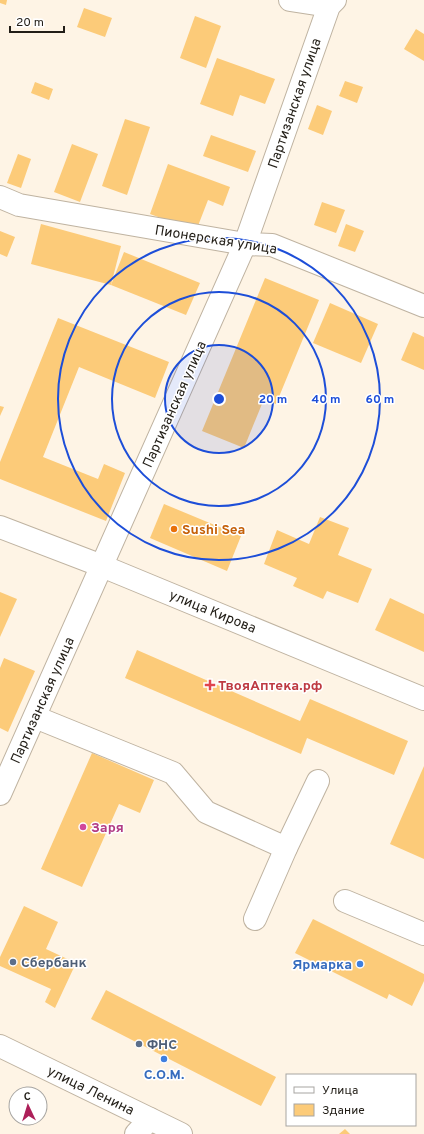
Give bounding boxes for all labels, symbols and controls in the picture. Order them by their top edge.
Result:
scale bar [10,8,64,34]
text: 20 m [16,15,44,31]
street label: Партизанская улица [265,36,326,171]
street label: Пионерская улица [153,222,278,259]
street label: Партизанская улица [140,339,211,470]
centre of rings [212,392,226,406]
text: 20 m [259,392,287,408]
text: 40 m [311,392,341,408]
text: 60 m [366,392,394,408]
place label: Sushi Sea [182,522,245,539]
marker: Sushi Sea [169,524,179,534]
street label: улица Кирова [166,587,258,638]
street label: Партизанская улица [8,635,79,766]
place label: ТвояАптека.рф [218,678,323,695]
marker: ТвояАптека.рф [205,680,215,690]
place label: Заря [91,820,124,837]
marker: Заря [78,822,88,832]
place label: Сбербанк [21,955,87,972]
marker: Сбербанк [8,957,18,967]
place label: Ярмарка [292,957,352,974]
marker: Ярмарка [355,959,365,969]
place label: ФНС [147,1037,177,1054]
marker: ФНС [134,1039,144,1049]
marker: С.О.М. [159,1054,169,1064]
street label: улица Ленина [44,1063,137,1120]
place label: С.О.М. [144,1067,184,1084]
legend [286,1074,416,1126]
text: Улица [322,1083,358,1099]
north arrow [8,1086,48,1126]
text: С [23,1090,31,1104]
text: Здание [322,1103,365,1119]

